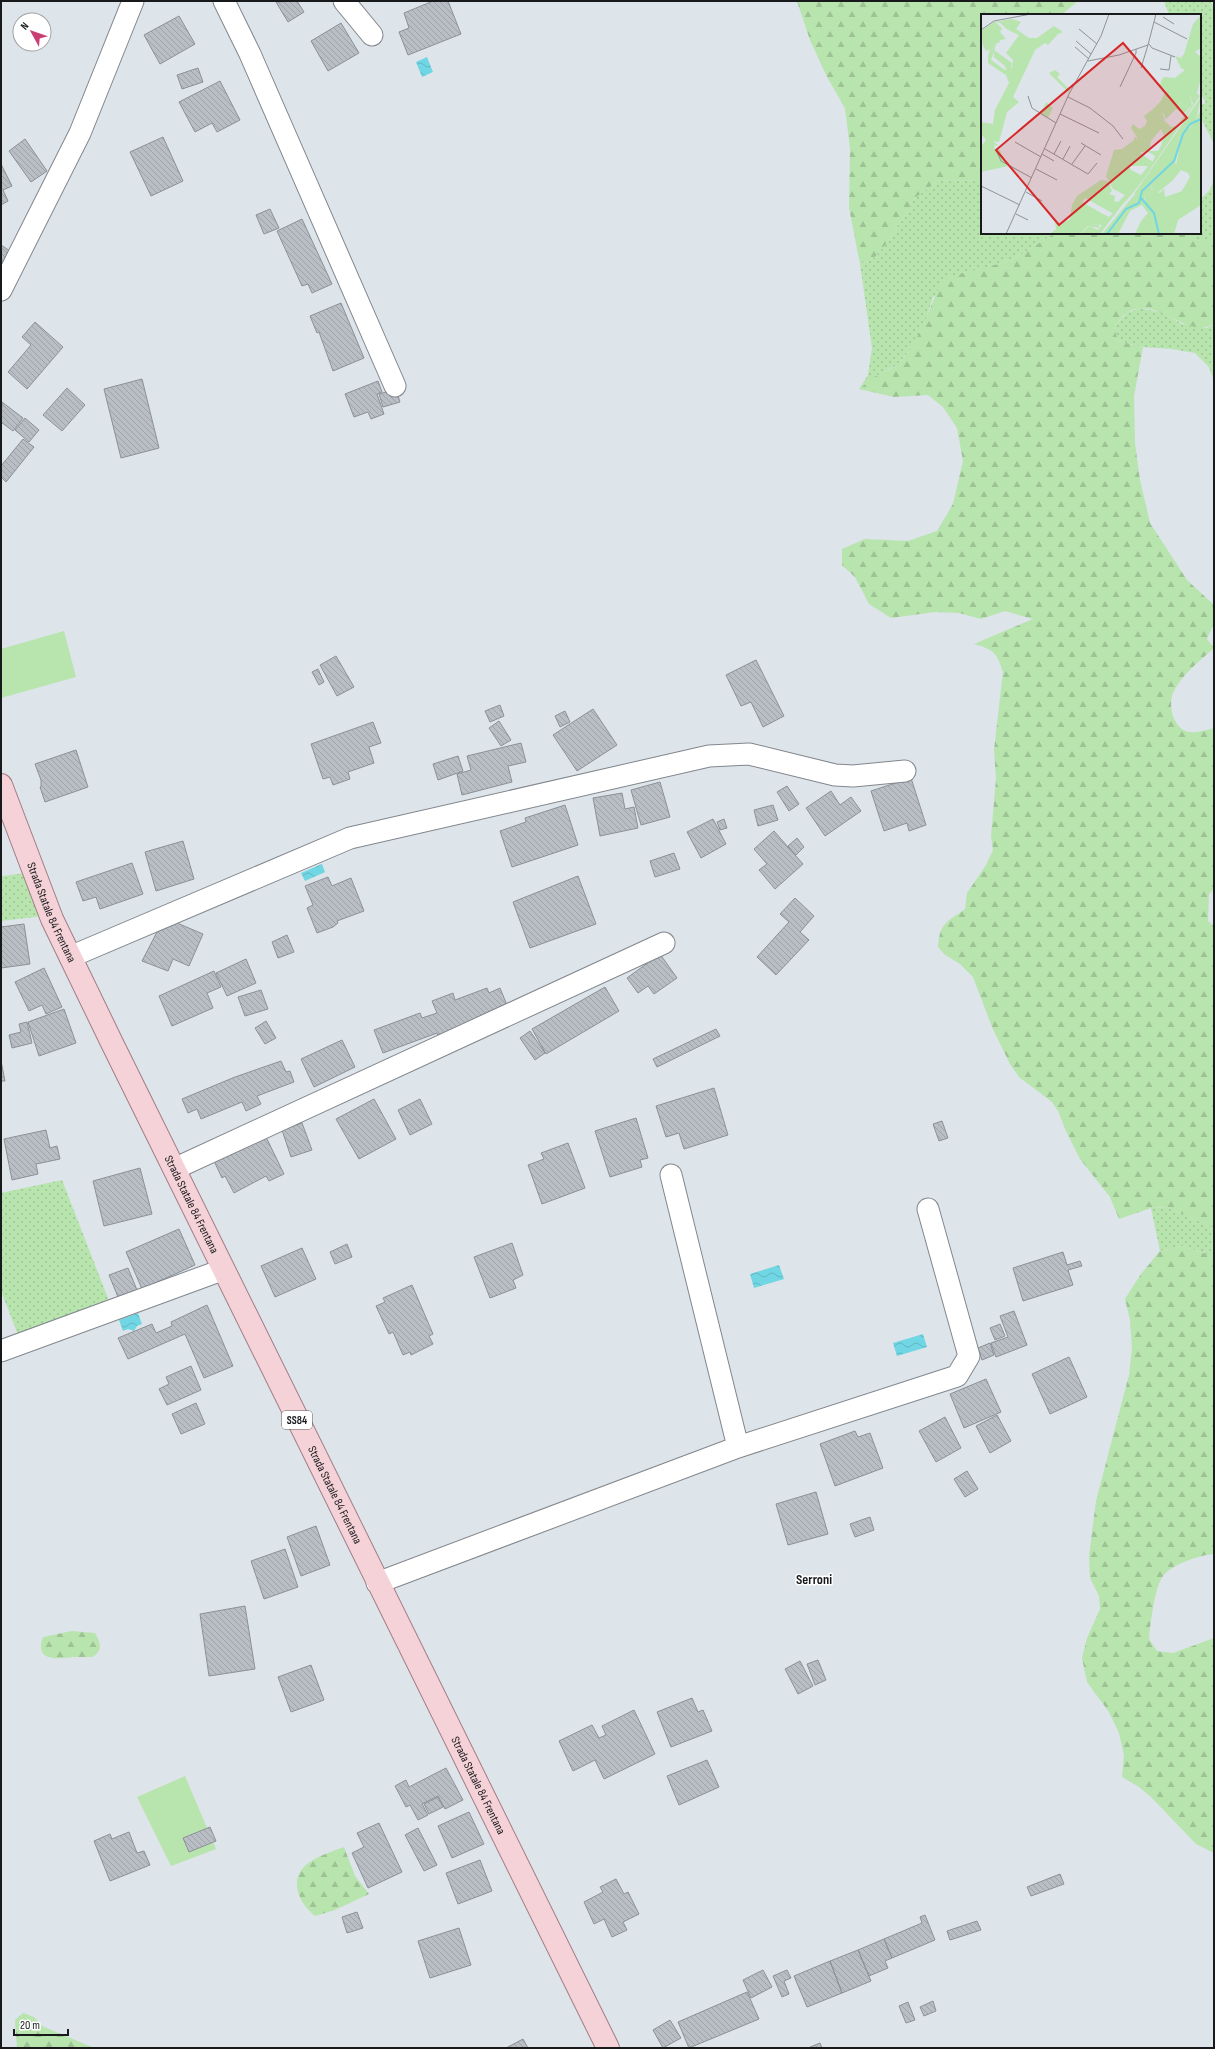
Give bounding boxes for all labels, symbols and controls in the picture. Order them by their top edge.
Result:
north arrow [12,12,52,52]
inset map [981,14,1201,234]
text: N [18,19,32,32]
street label: Strada Statale 84 Frentana [24,860,79,965]
street label: Strada Statale 84 Frentana [161,1153,222,1256]
road number: SS84 [282,1411,312,1429]
street label: Strada Statale 84 Frentana [305,1443,366,1547]
district label: Serroni [796,1571,832,1588]
street label: Strada Statale 84 Frentana [448,1734,509,1837]
scale bar [14,2011,68,2037]
text: 20 m [20,2018,40,2033]

